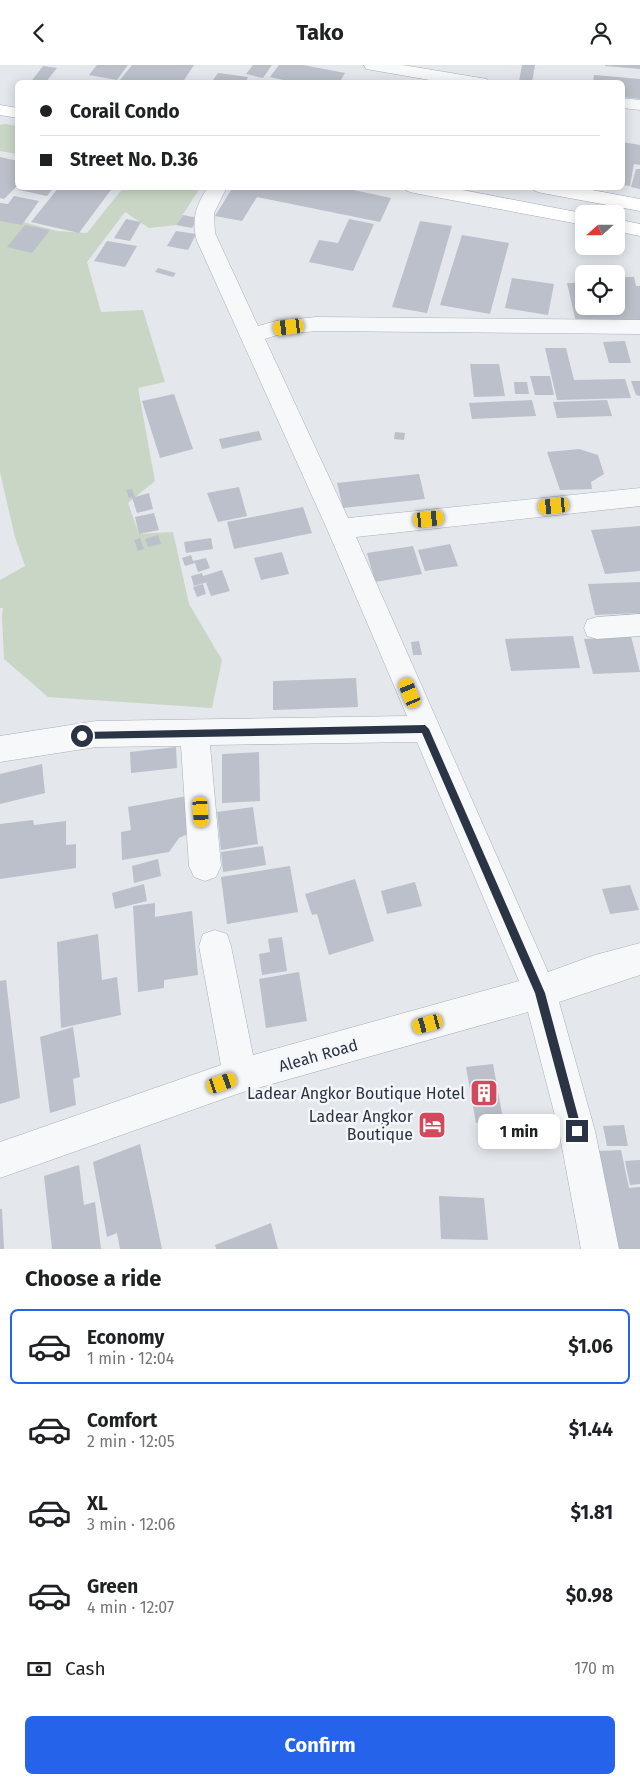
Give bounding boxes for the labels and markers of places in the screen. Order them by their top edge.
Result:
building icon: Ladear Angkor Boutique Hotel [469,1078,499,1108]
place label: Ladear Angkor Boutique Hotel [247,1084,465,1103]
place label: Ladear Angkor Boutique [309,1107,414,1144]
hotel icon: Ladear Angkor Boutique [417,1110,447,1140]

